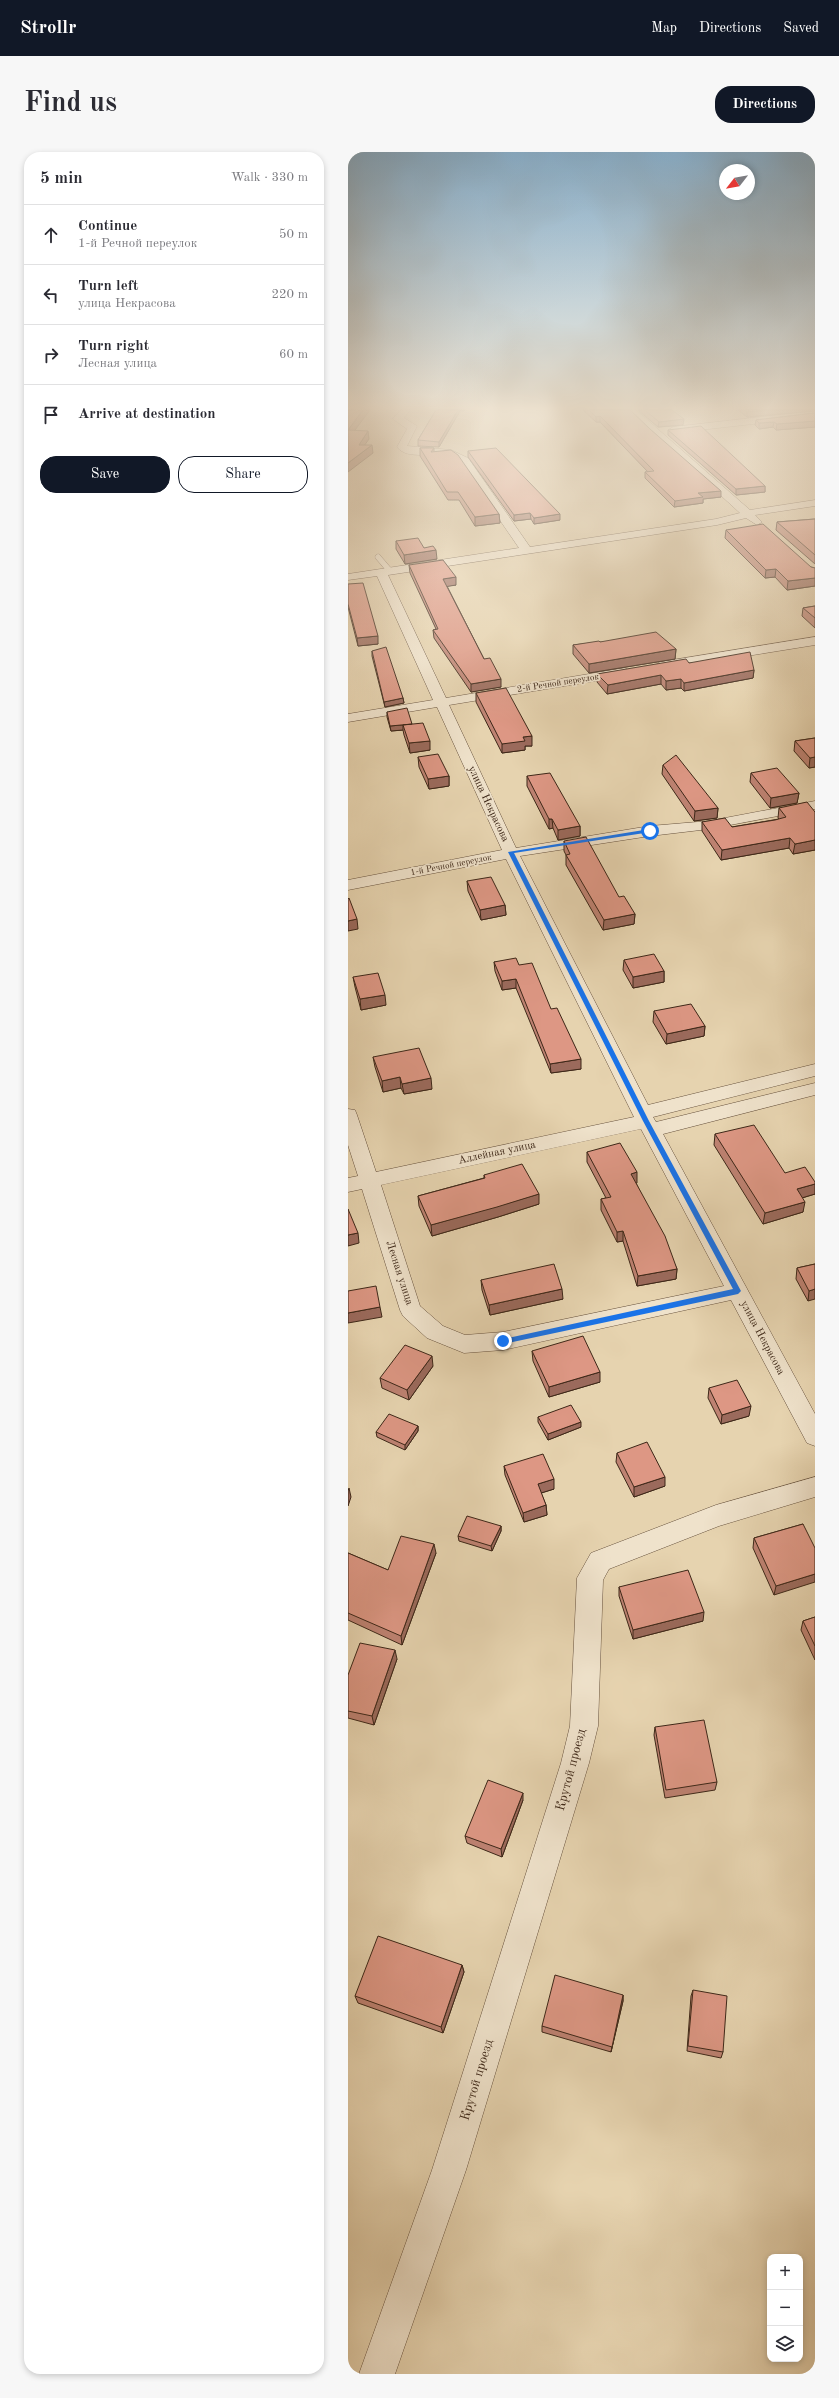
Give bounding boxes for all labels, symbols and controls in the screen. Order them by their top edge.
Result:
text: Strollr [20,19,76,38]
text: Map [651,21,677,35]
text: Directions [699,21,761,35]
text: Saved [783,21,819,35]
button: Directions [715,86,815,123]
text: Find us [24,90,117,118]
north arrow [719,164,755,200]
text: 5 min [40,170,83,187]
text: Walk · 330 m [231,171,308,184]
text: Continue [78,219,137,234]
icon: ahead [40,224,62,246]
text: 50 m [279,228,308,241]
text: 1-й Речной переулок [78,237,197,250]
text: Turn left [78,279,138,294]
icon: left [40,284,62,306]
text: 220 m [271,288,308,301]
text: улица Некрасова [78,297,176,310]
text: Turn right [78,339,149,354]
icon: right [40,344,62,366]
text: 60 m [279,348,308,361]
text: Лесная улица [78,357,157,370]
icon: arrive [40,404,62,426]
text: Arrive at destination [78,407,216,422]
button: Save [40,456,170,493]
button: Share [178,456,308,493]
street label: 2-й Речной переулок [517,672,600,694]
street label: улица Некрасова [466,764,511,844]
route start [641,822,659,840]
street label: 1-й Речной переулок [410,853,493,877]
street label: Аллейная улица [457,1139,537,1167]
street label: Лесная улица [383,1240,415,1307]
street label: улица Некрасова [738,1299,787,1378]
route end [494,1332,512,1350]
street label: Крутой проезд [554,1727,588,1812]
street label: Крутой проезд [458,2037,496,2122]
map controls [767,2254,803,2362]
button: + [767,2254,803,2290]
button: − [767,2290,803,2326]
button: layers [767,2326,803,2362]

